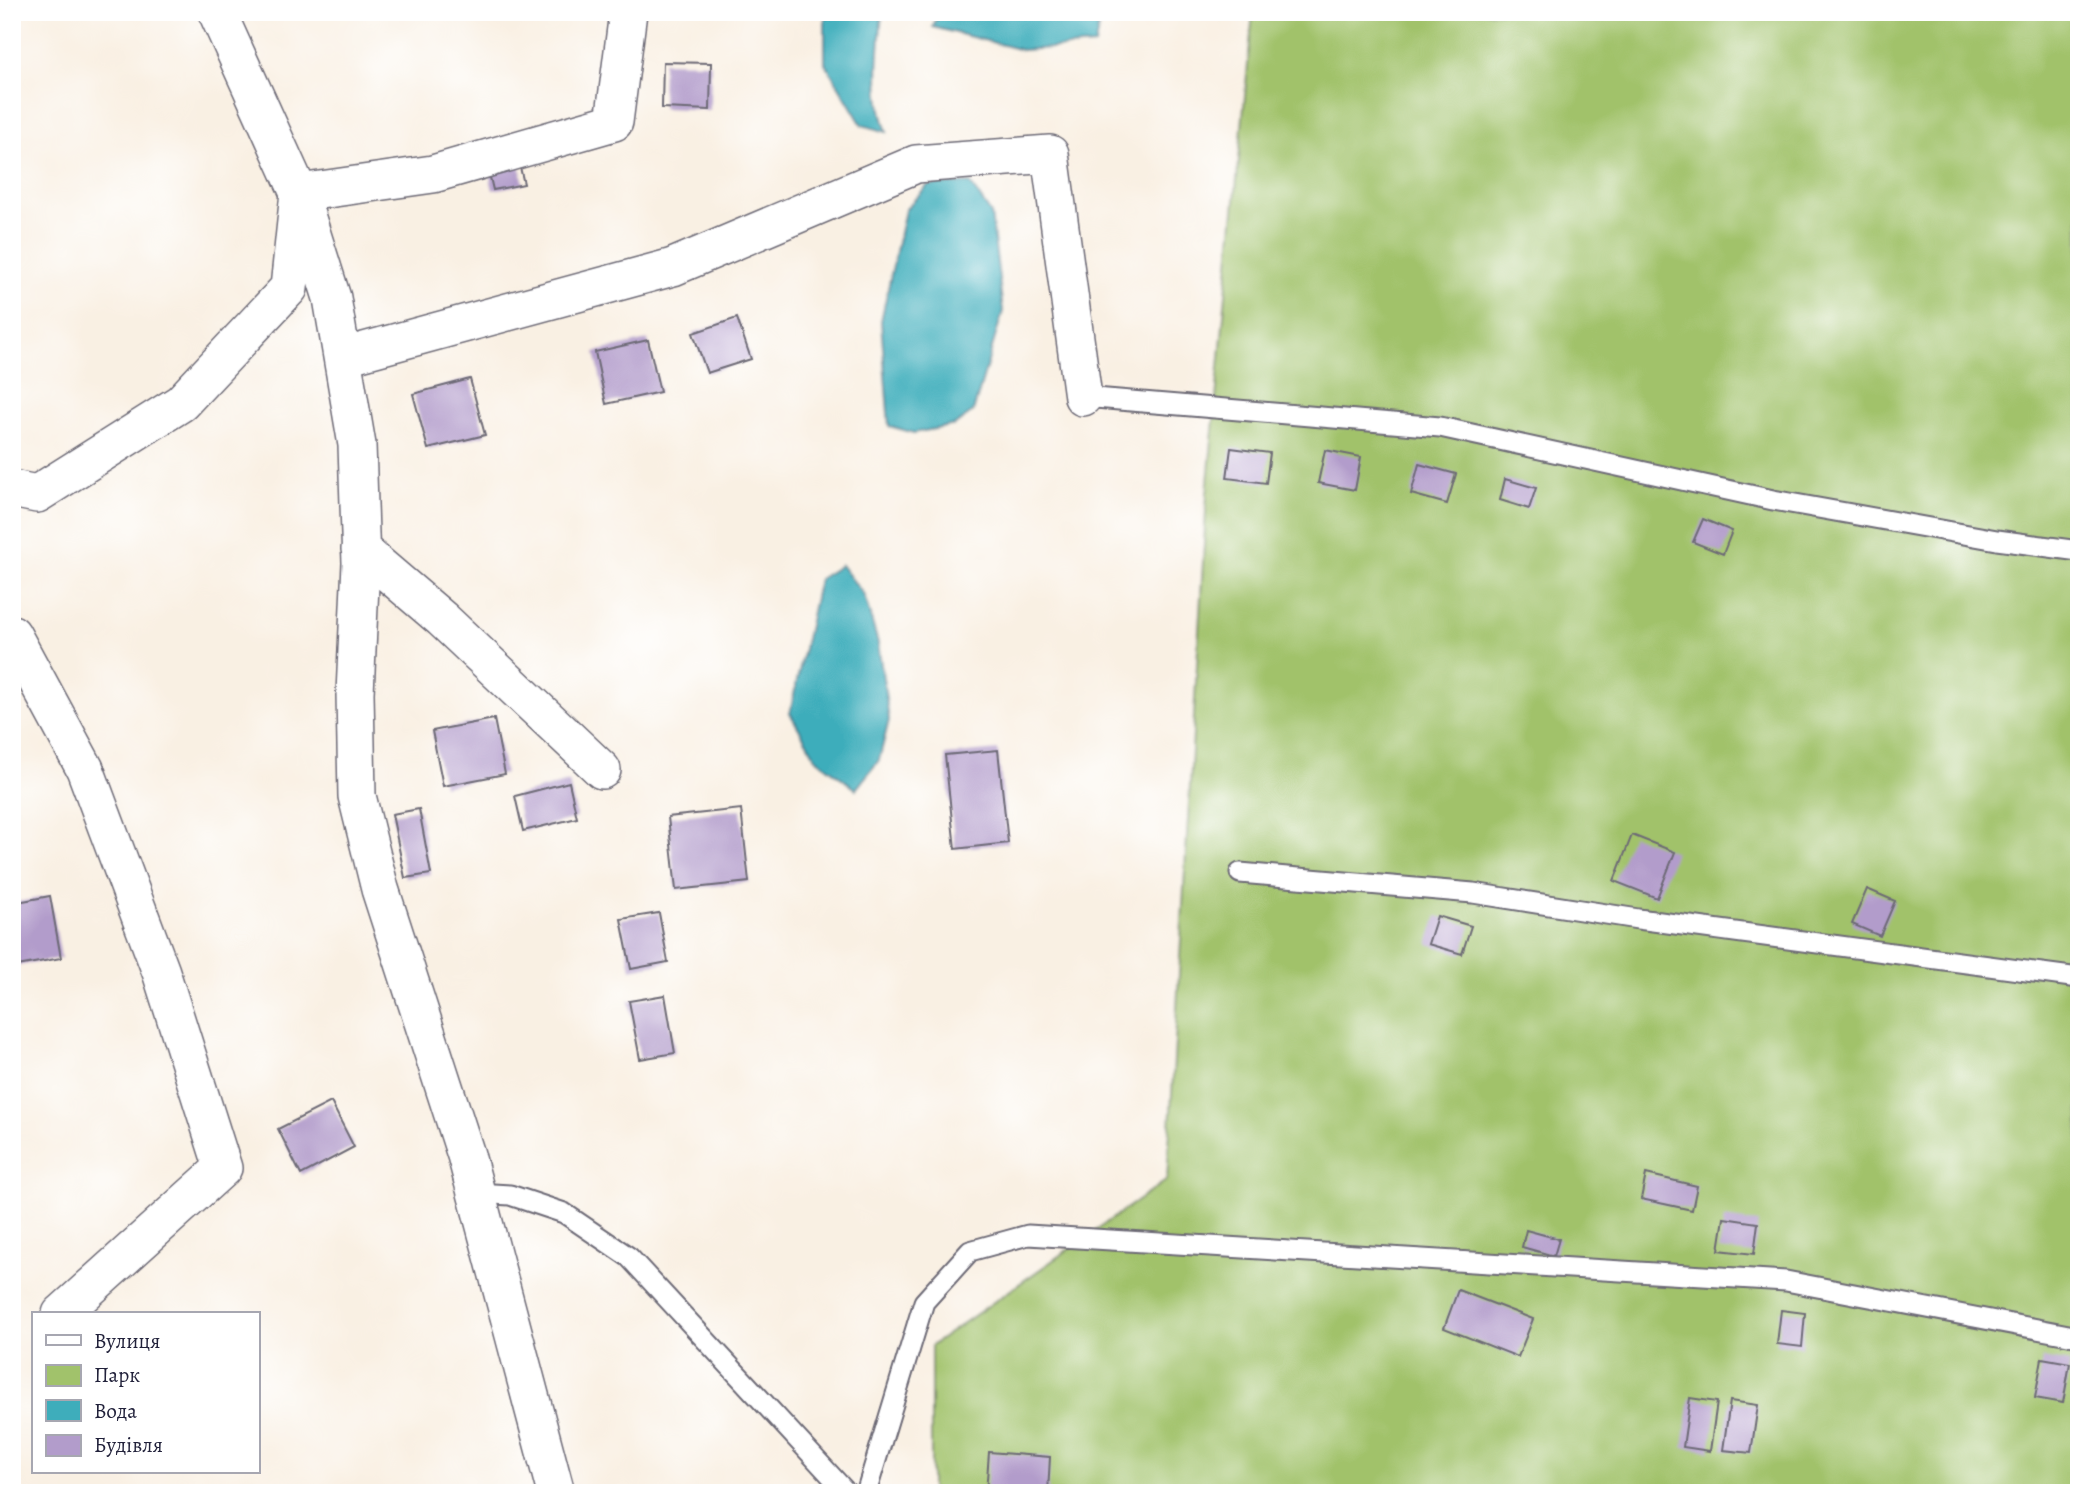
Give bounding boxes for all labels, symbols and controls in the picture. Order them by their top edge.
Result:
legend [32,1312,259,1474]
text: Вулиця [94,1327,160,1355]
text: Парк [94,1361,140,1389]
text: Вода [94,1397,137,1425]
text: Будівля [94,1431,163,1459]

